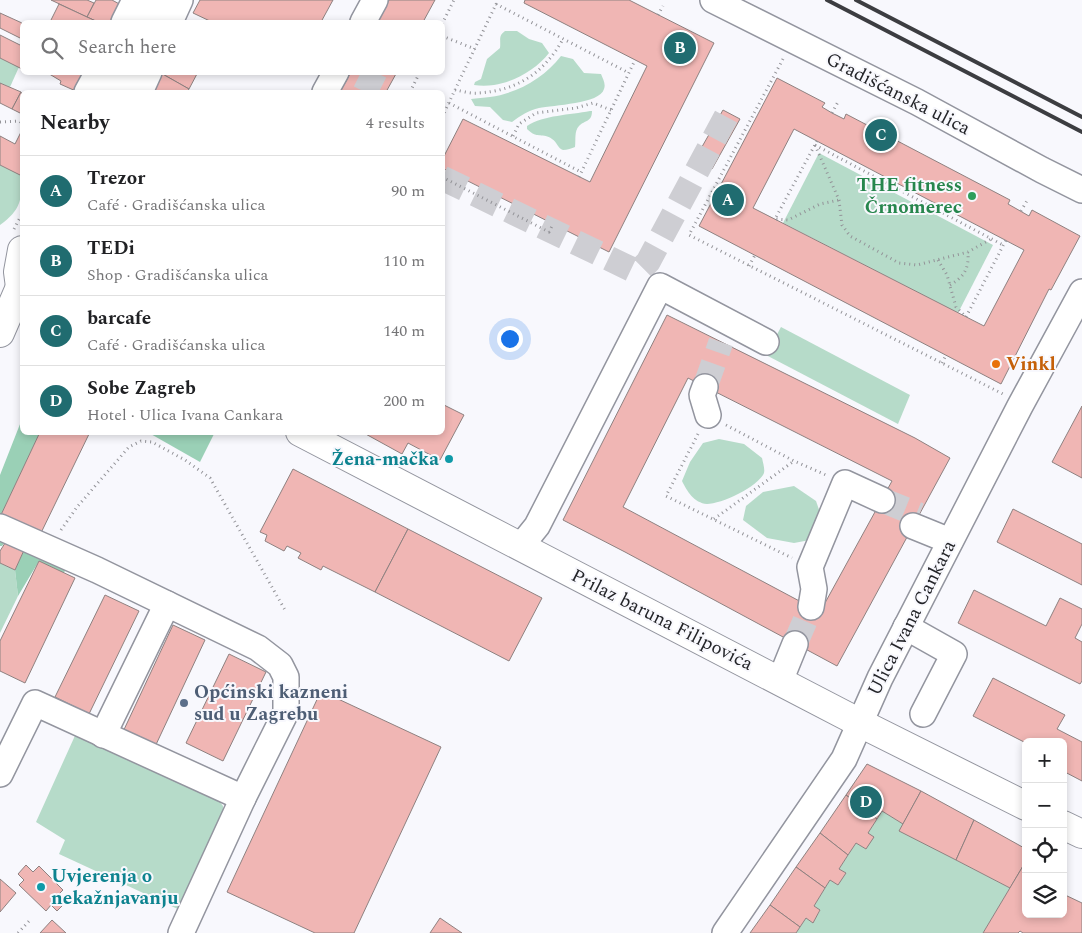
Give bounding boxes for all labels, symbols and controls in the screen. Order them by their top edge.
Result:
search box [20,20,445,75]
pin: B [664,29,696,67]
text: Search here [78,33,177,62]
icon: search [38,34,66,62]
street label: Gradišćanska ulica [821,45,976,143]
text: Nearby [40,107,110,139]
text: 4 results [366,111,425,135]
pin: C [865,116,897,154]
text: Trezor [87,164,145,193]
place label: THE fitness Črnomerec [857,171,962,222]
text: A [50,179,62,203]
text: 90 m [391,179,425,203]
pin: A [712,181,744,219]
marker: THE fitness Črnomerec [966,190,978,202]
text: Café · Gradišćanska ulica [87,193,265,217]
text: TEDi [87,234,135,263]
text: B [50,249,62,273]
text: 110 m [383,249,425,273]
text: Shop · Gradišćanska ulica [87,263,268,287]
text: barcafe [87,304,151,333]
text: C [50,319,62,343]
text: 140 m [383,319,425,343]
your location [497,326,523,352]
text: Café · Gradišćanska ulica [87,333,265,357]
place label: Vinkl [1006,350,1056,379]
marker: Vinkl [990,358,1002,370]
text: Sobe Zagreb [87,374,196,403]
text: D [50,389,62,413]
text: 200 m [383,389,425,413]
text: Hotel · Ulica Ivana Cankara [87,403,283,427]
place label: Žena-mačka [331,445,439,474]
marker: Žena-mačka [443,453,455,465]
street label: Ulica Ivana Cankara [860,534,964,701]
street label: Prilaz baruna Filipovića [566,562,759,679]
place label: Općinski kazneni sud u Zagrebu [194,678,348,729]
marker: Općinski kazneni sud u Zagrebu [178,697,190,709]
map controls [1022,738,1067,918]
button: + [1022,738,1067,783]
pin: D [850,783,882,821]
button: − [1022,783,1067,828]
button: locate [1022,828,1067,873]
place label: Uvjerenja o nekažnjavanju [51,862,179,913]
button: layers [1022,873,1067,918]
marker: Uvjerenja o nekažnjavanju [35,881,47,893]

